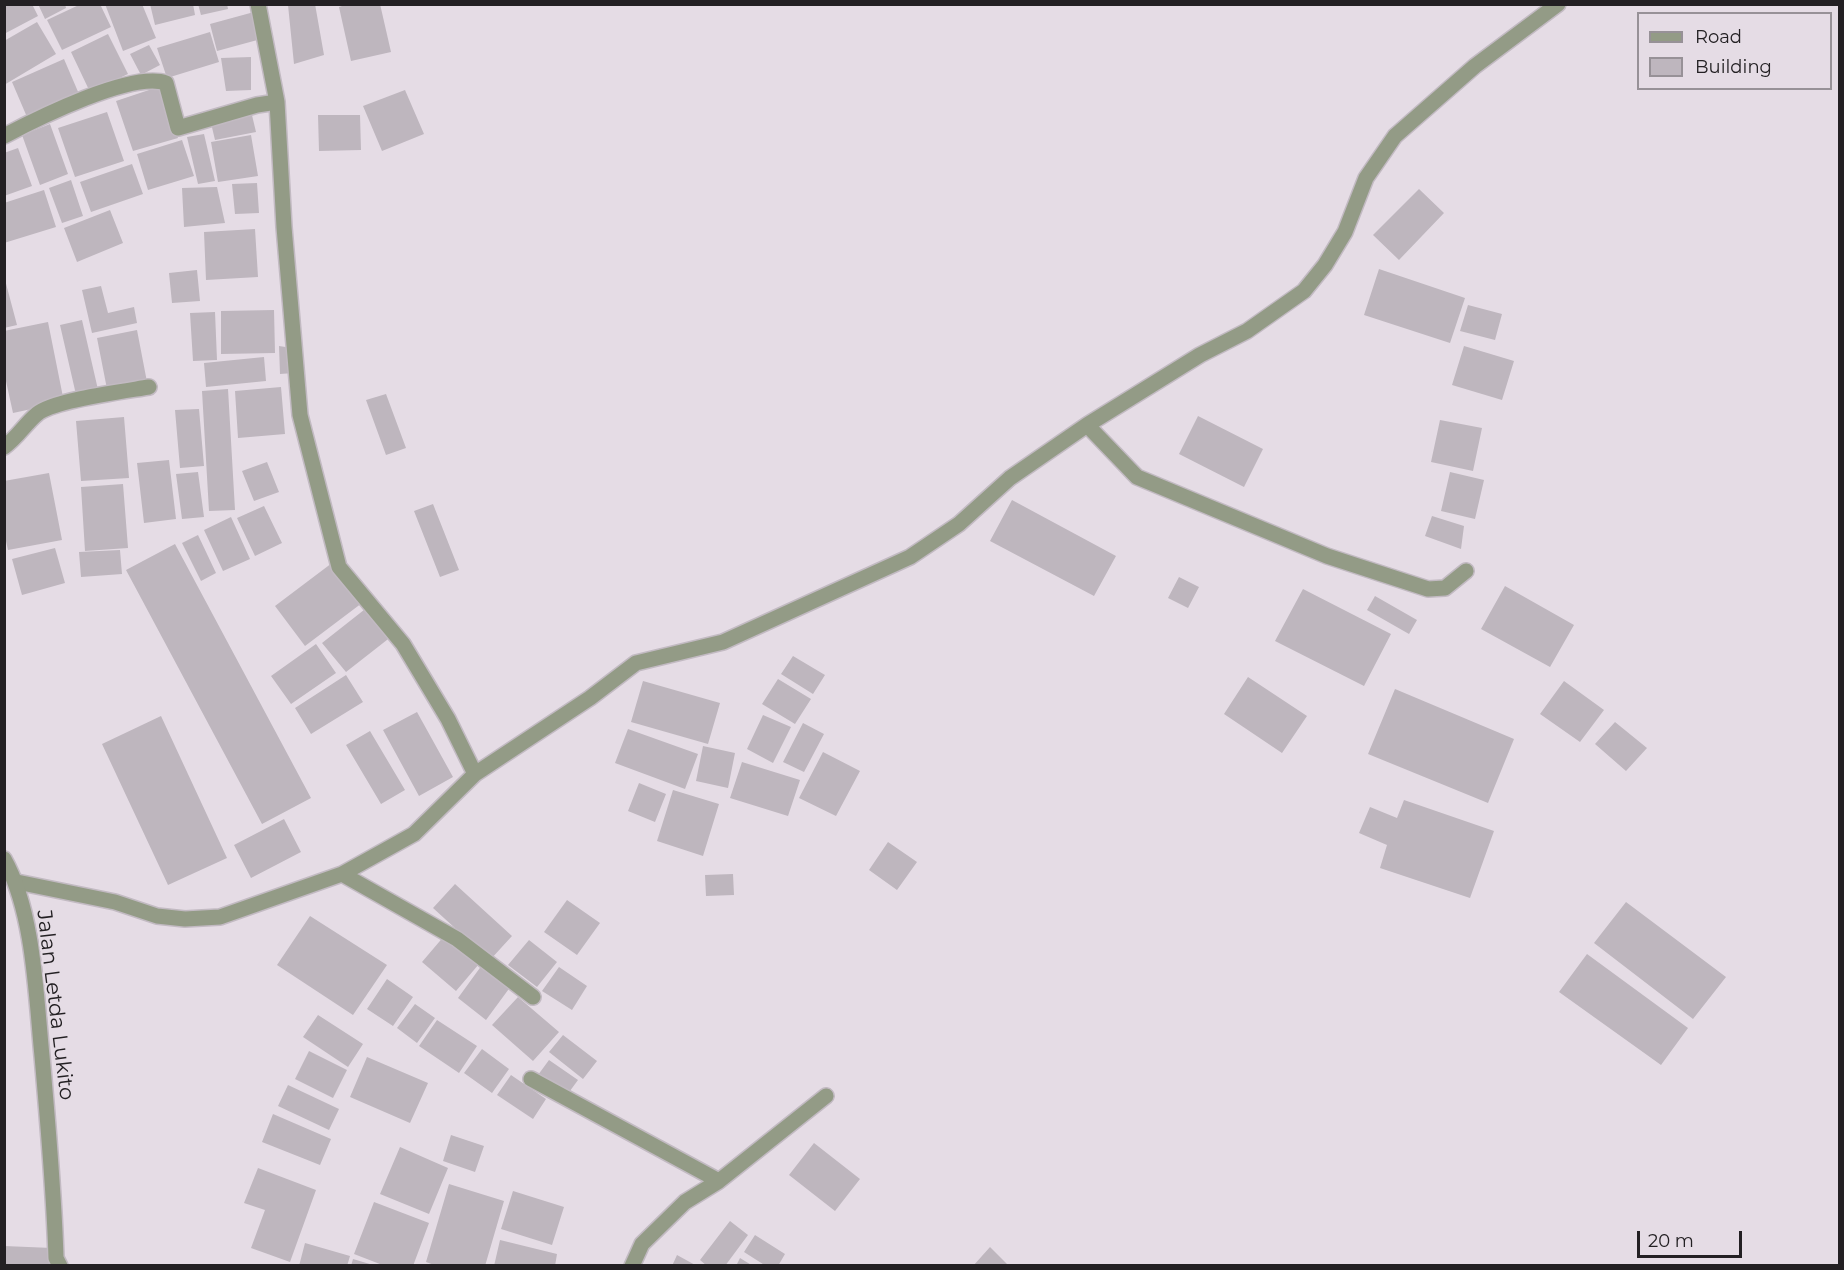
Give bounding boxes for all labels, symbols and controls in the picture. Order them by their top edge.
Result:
legend [1637,12,1832,90]
text: Road [1695,26,1742,48]
text: Building [1695,56,1772,78]
street label: Jalan Letda Lukito [31,908,79,1102]
scale bar [1640,1219,1745,1257]
text: 20 m [1648,1230,1694,1252]

